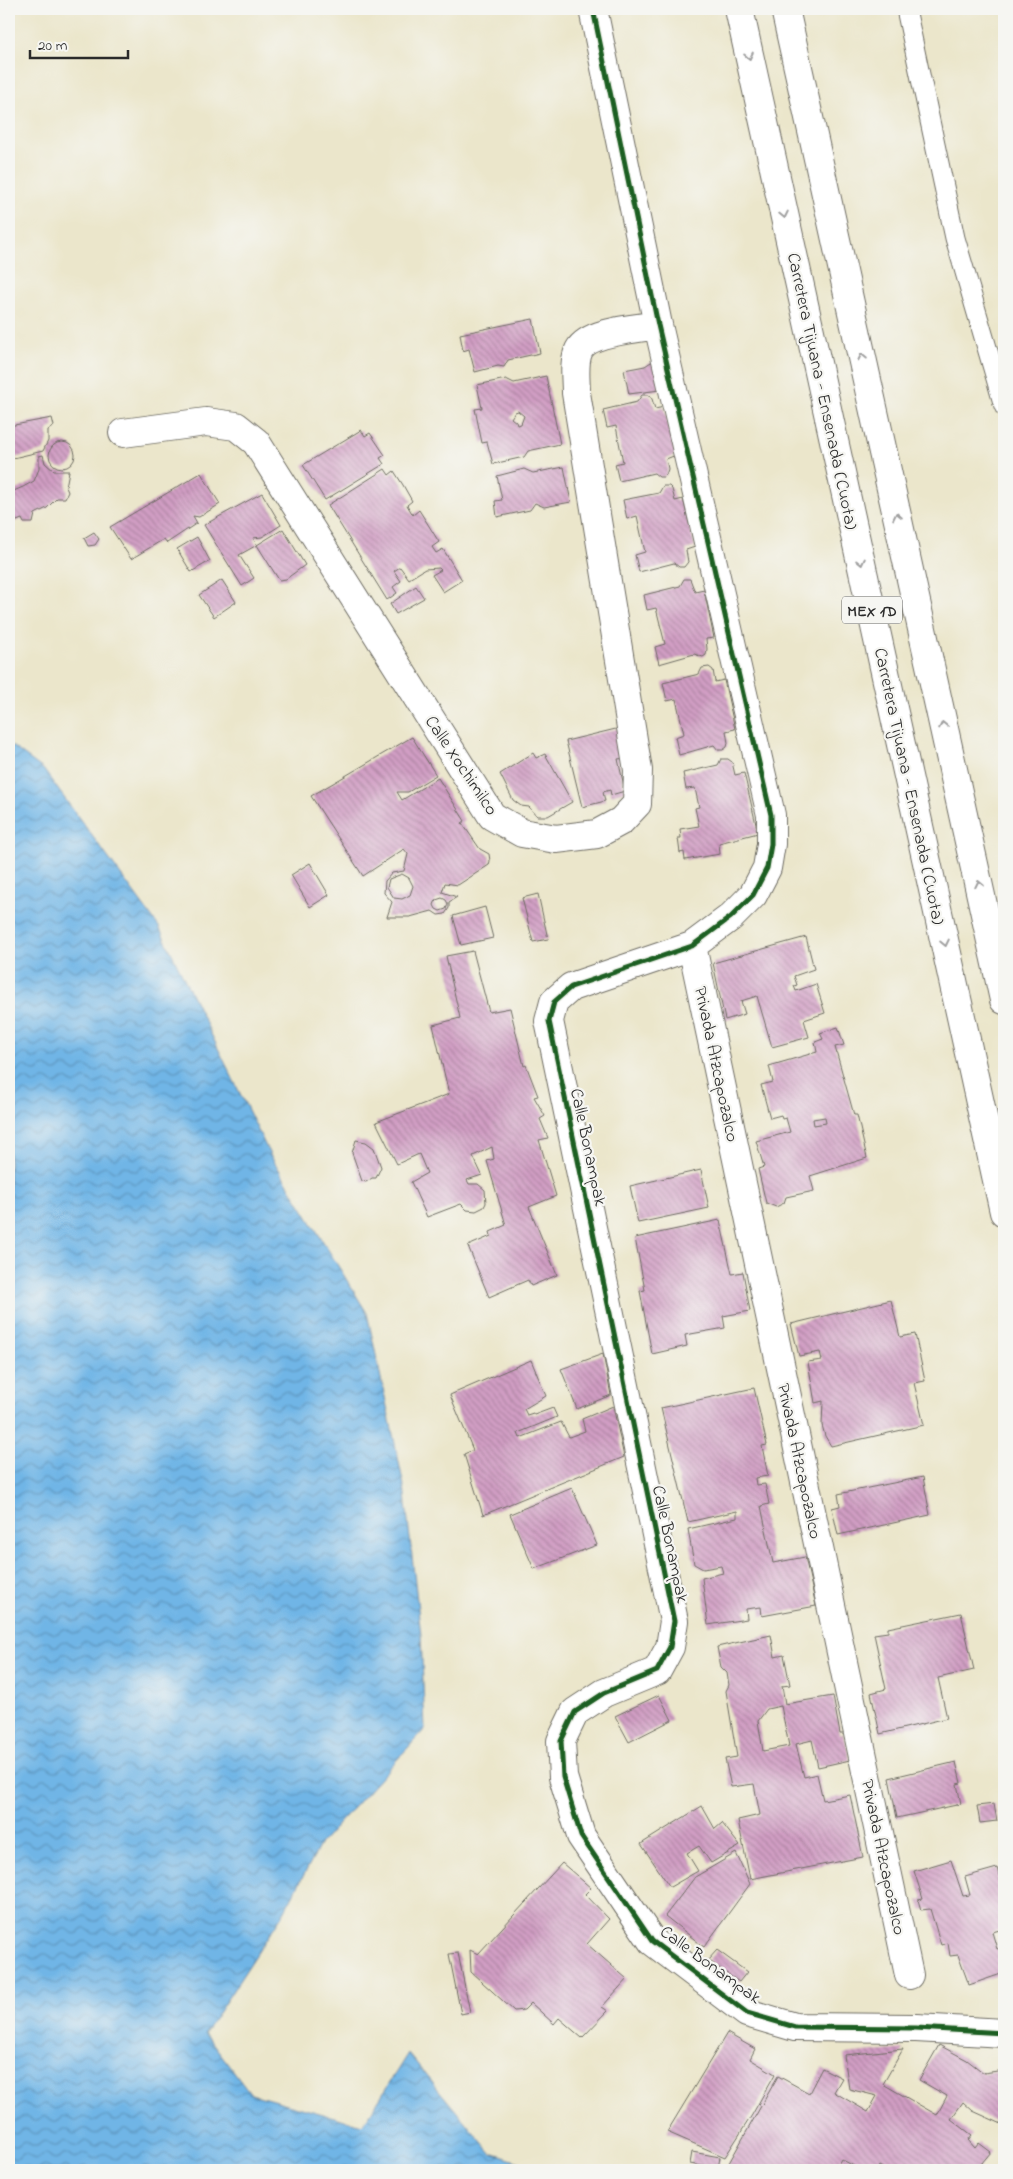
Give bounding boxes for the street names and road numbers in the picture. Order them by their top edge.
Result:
street label: Carretera Tijuana - Ensenada (Cuota) [779,251,863,532]
road number: MEX 1D [842,596,902,624]
street label: Carretera Tijuana - Ensenada (Cuota) [866,646,950,927]
street label: Calle Xochimilco [417,711,503,821]
street label: Privada Atzcapozalco [686,984,744,1145]
street label: Calle Bonampak [562,1086,612,1209]
street label: Privada Atzcapozalco [769,1381,827,1542]
street label: Calle Bonampak [644,1483,694,1606]
street label: Privada Atzcapozalco [853,1777,911,1938]
street label: Calle Bonampak [654,1920,766,2011]

